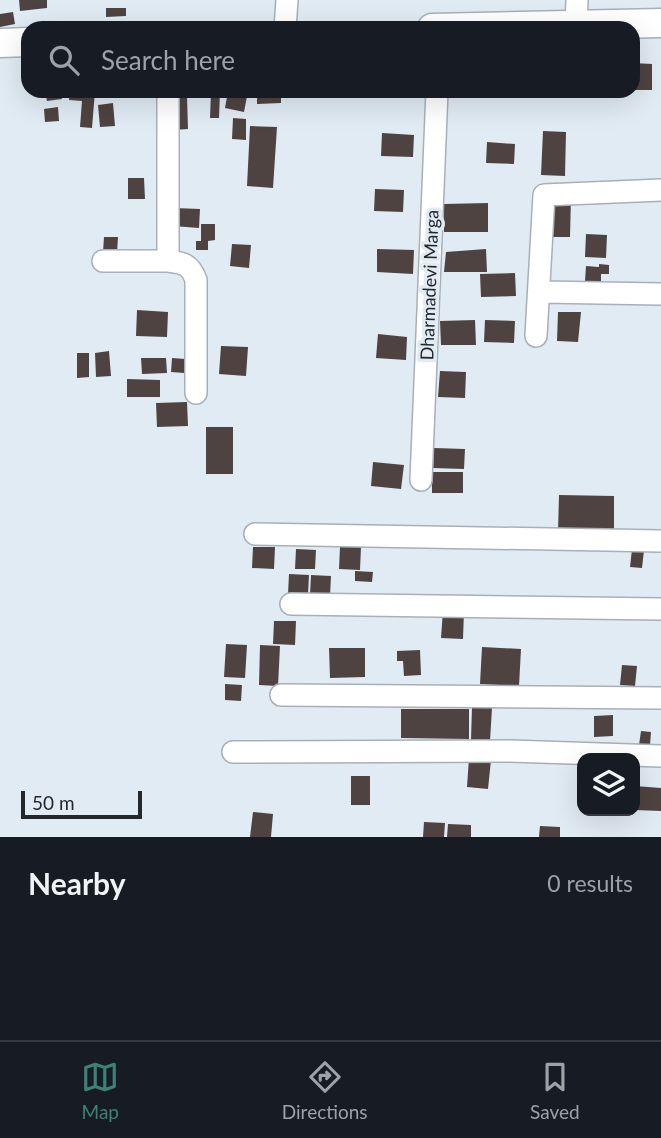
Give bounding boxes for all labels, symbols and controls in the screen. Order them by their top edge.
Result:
search box [21,21,640,98]
icon: search [45,41,83,79]
text: Search here [101,44,235,76]
street label: Dharmadevi Marga [415,209,443,361]
map controls [577,753,640,816]
button: layers [577,753,640,816]
scale bar [21,788,142,820]
text: 50 m [32,791,75,814]
text: Nearby [28,865,126,901]
text: 0 results [547,869,633,897]
tab: Map [81,1058,119,1123]
tab: Directions [282,1058,368,1123]
tab: Saved [530,1058,580,1123]

